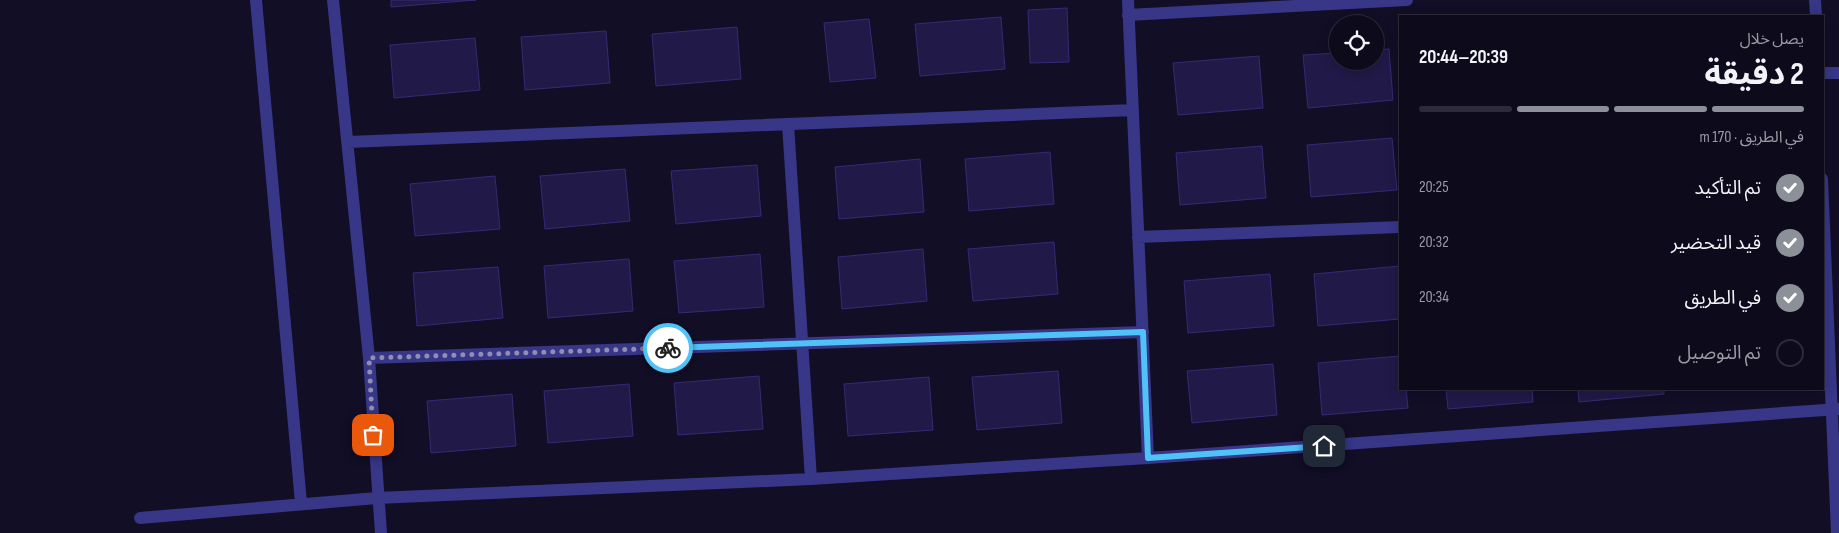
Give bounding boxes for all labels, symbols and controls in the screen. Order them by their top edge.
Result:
map controls [1329,15,1384,70]
button: locate [1329,15,1384,70]
text: يصل خلال [1740,30,1804,49]
text: 20:39–20:44 [1419,46,1508,69]
text: 2 دقيقة [1704,55,1804,94]
text: في الطريق · 170 m [1699,128,1804,147]
icon: check [1776,174,1804,202]
text: تم التأكيد [1695,177,1761,200]
text: 20:25 [1419,178,1449,197]
icon: check [1776,229,1804,257]
text: قيد التحضير [1671,232,1761,255]
text: 20:32 [1419,233,1449,252]
icon: check [1776,284,1804,312]
text: في الطريق [1685,287,1761,310]
text: 20:34 [1419,288,1449,307]
courier [643,323,693,373]
icon: bike [654,334,682,362]
text: تم التوصيل [1678,342,1761,365]
pin [352,414,394,456]
icon: bag [359,421,387,449]
pin [1303,425,1345,467]
icon: home [1310,432,1338,460]

